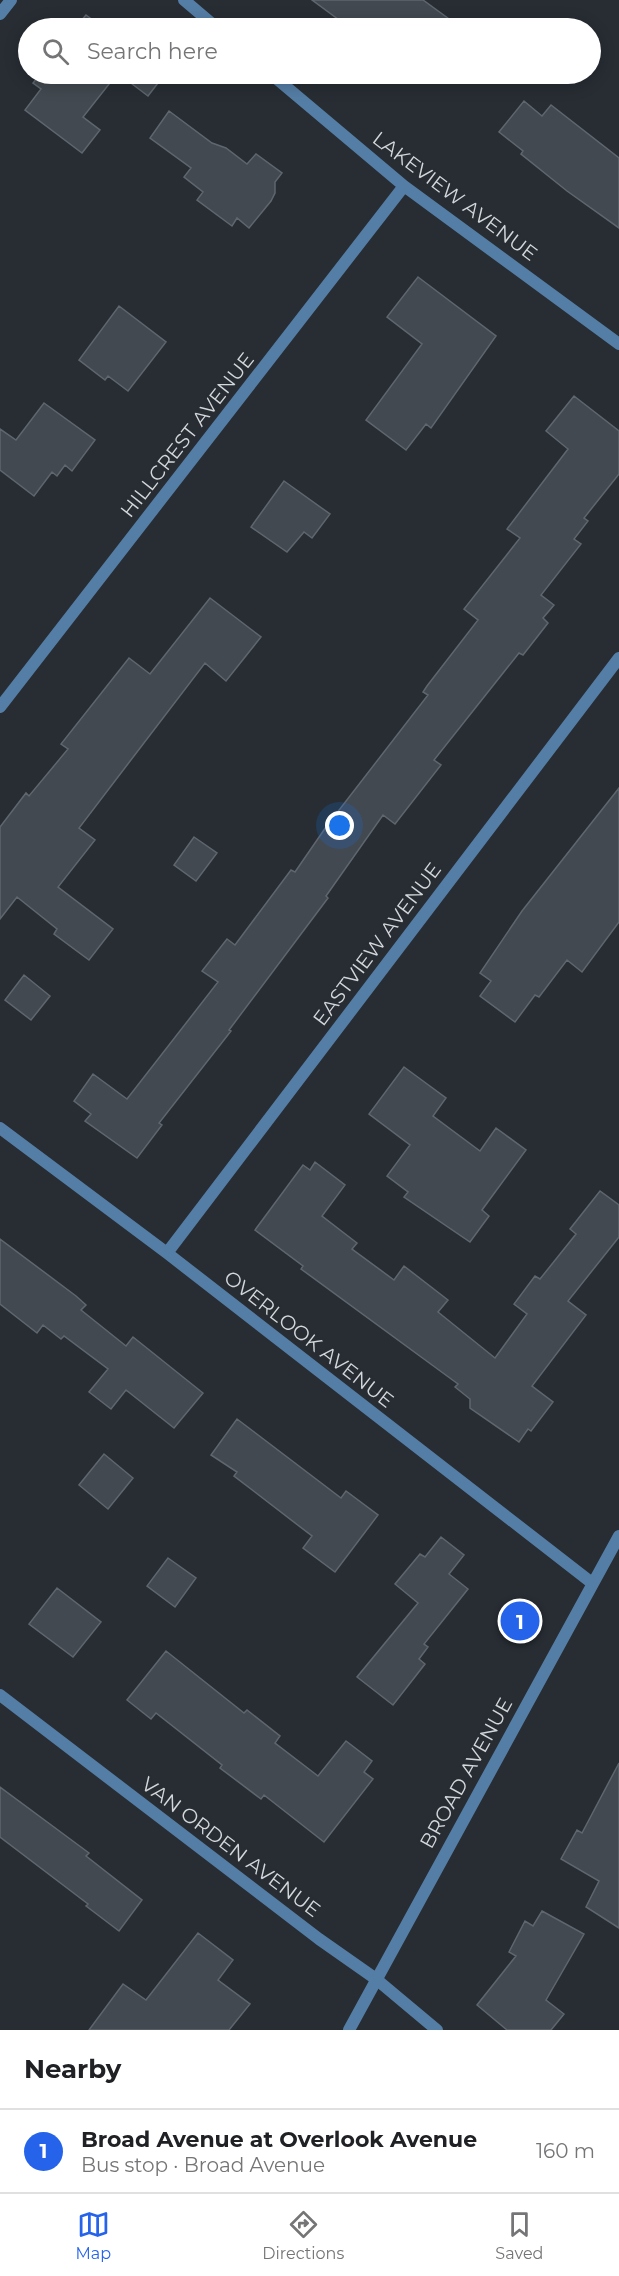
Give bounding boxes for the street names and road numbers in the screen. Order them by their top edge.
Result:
street label: LAKEVIEW AVENUE [368,126,542,266]
street label: HILLCREST AVENUE [115,348,259,522]
street label: EASTVIEW AVENUE [308,858,446,1030]
street label: OVERLOOK AVENUE [219,1265,399,1413]
street label: BROAD AVENUE [415,1694,517,1852]
street label: VAN ORDEN AVENUE [137,1772,325,1922]

